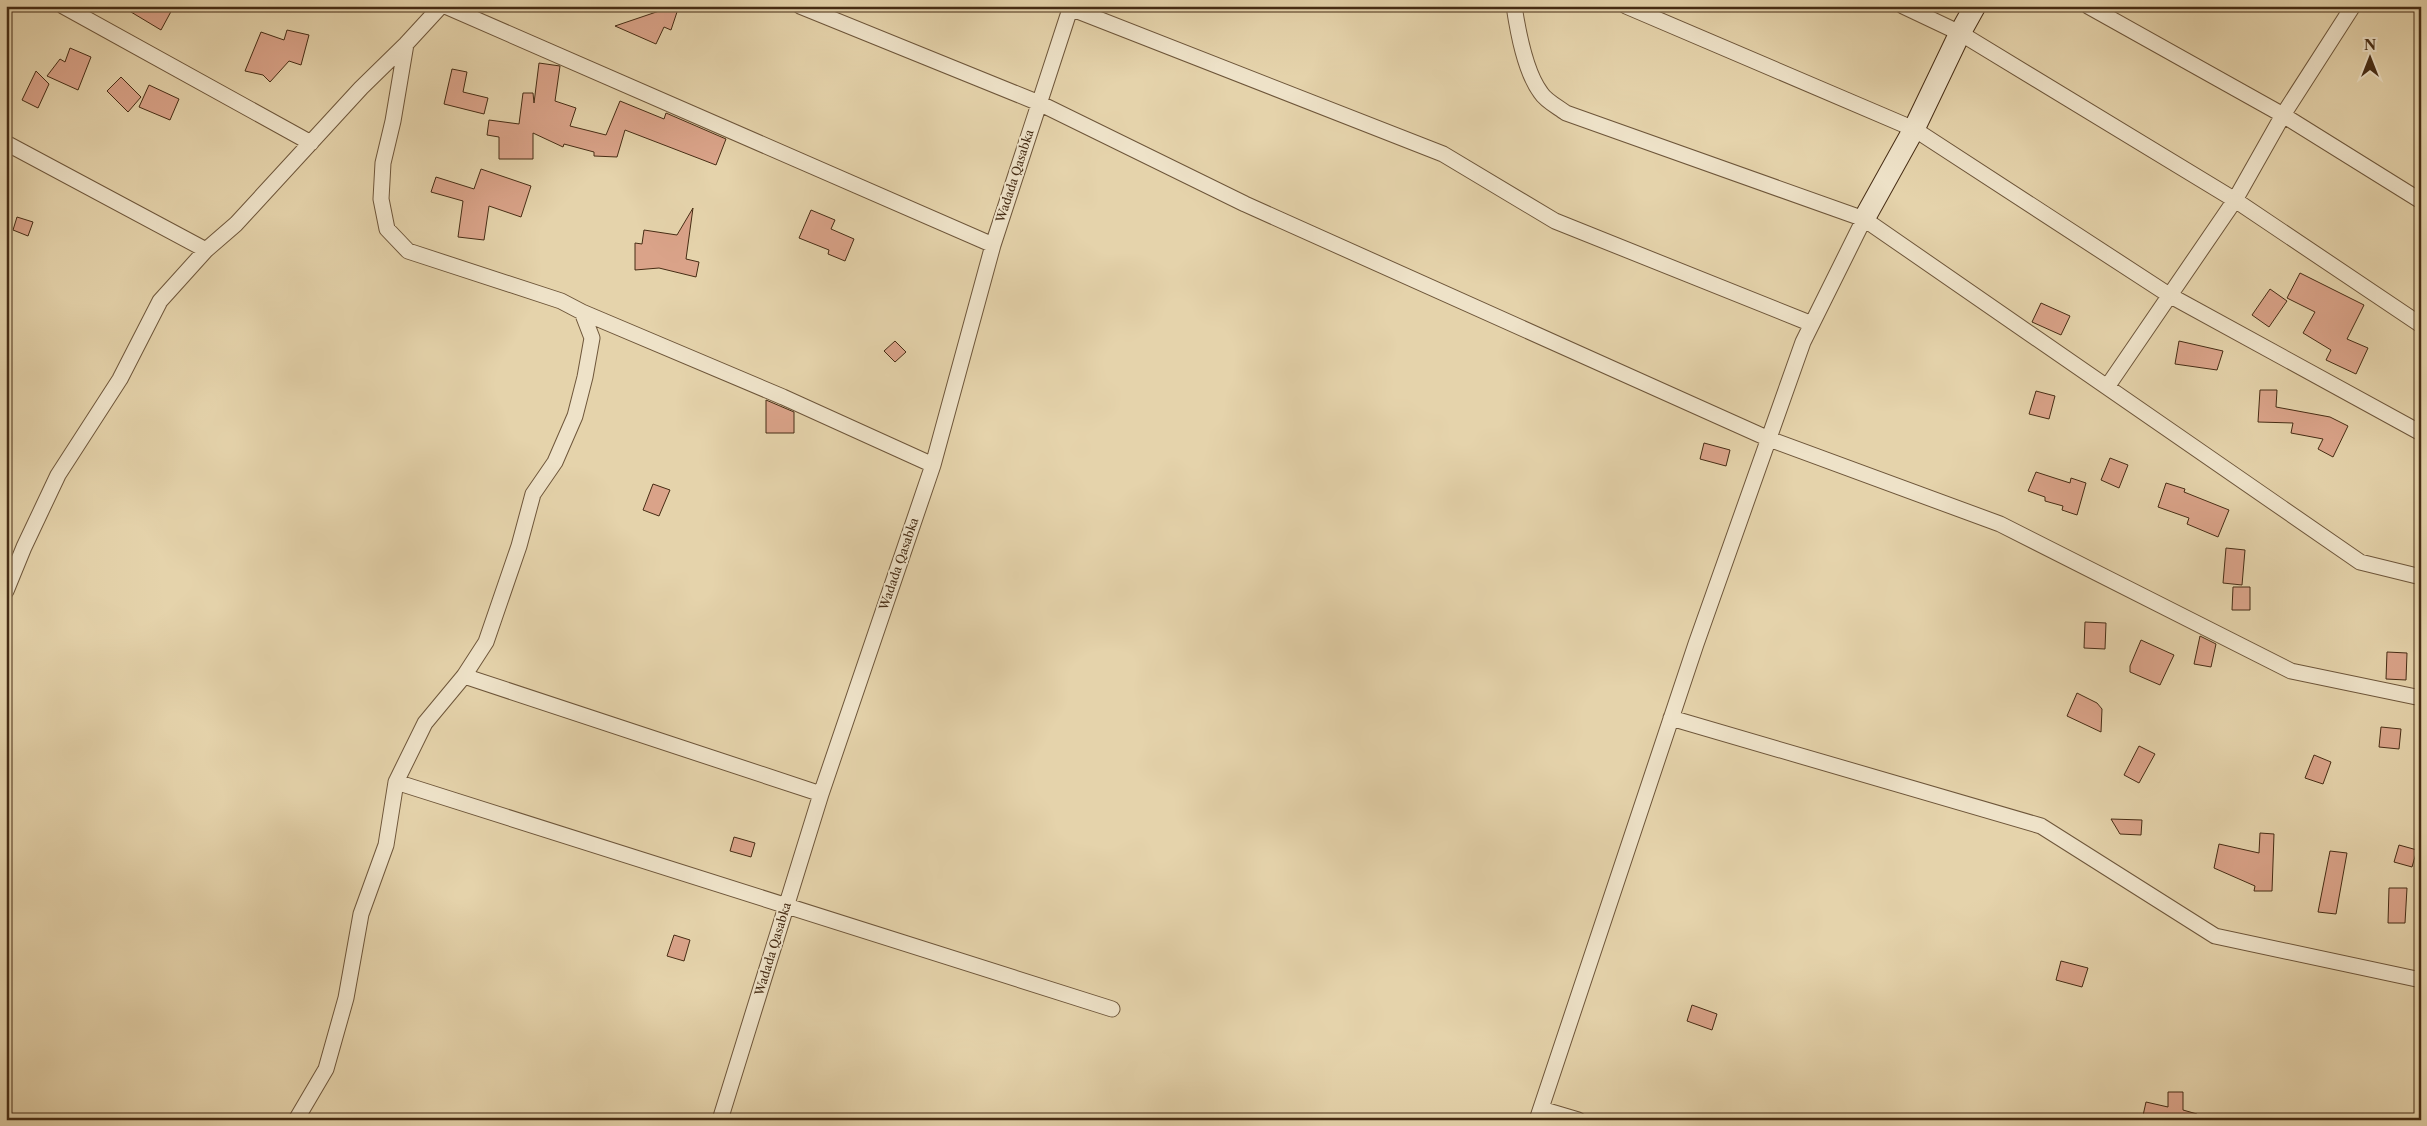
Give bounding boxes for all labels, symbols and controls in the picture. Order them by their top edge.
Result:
north arrow [2344,32,2394,82]
text: N [2364,36,2376,54]
street label: Wadada Qasabka [992,127,1037,225]
street label: Wadada Qasabka [875,515,922,613]
street label: Wadada Qasabka [751,900,794,998]

